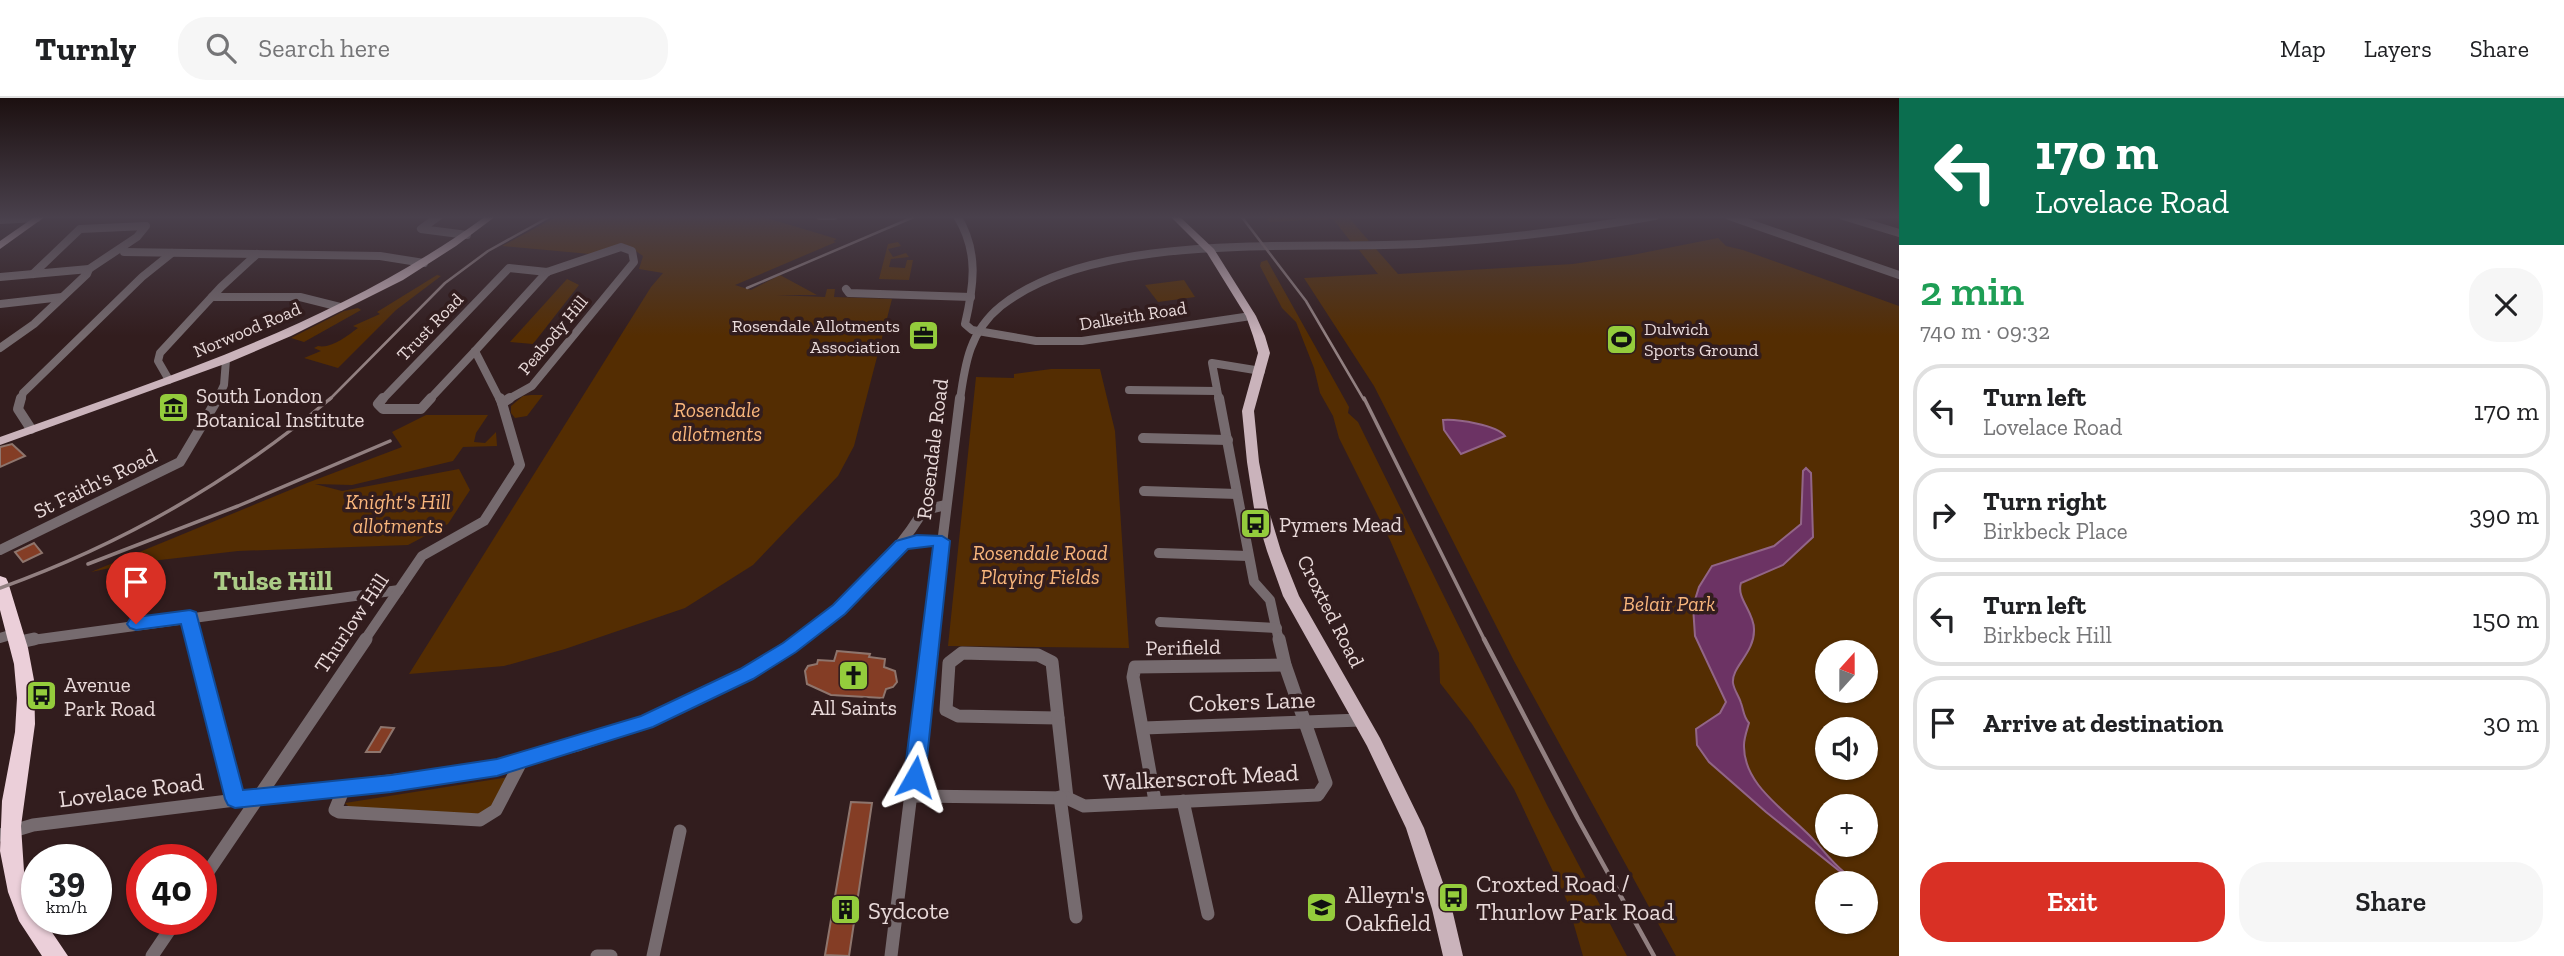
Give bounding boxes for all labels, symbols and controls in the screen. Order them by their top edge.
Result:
search box [178,17,668,80]
text: Turnly [35,29,136,68]
icon: search [202,29,240,67]
text: Search here [258,32,390,64]
text: Map [2280,34,2326,63]
text: Layers [2364,34,2432,63]
text: Share [2470,34,2529,63]
text: 170 m [2035,123,2158,182]
icon: left [1920,126,2011,217]
text: Lovelace Road [2035,183,2229,221]
text: 2 min [1920,265,2024,316]
button: close [2469,268,2543,342]
street label: Trust Road [392,288,468,366]
street label: Peabody Hill [513,291,593,379]
street label: Norwood Road [190,297,304,362]
street label: Dalkeith Road [1078,297,1188,335]
place label: Rosendale Allotments Association [732,315,901,358]
text: 740 m · 09:32 [1920,317,2050,345]
place label: Dulwich Sports Ground [1644,318,1759,361]
office icon: Rosendale Allotments Association [906,319,940,353]
sports icon: Dulwich Sports Ground [1604,322,1638,356]
street label: Rosendale Road [911,377,953,521]
text: Turn left [1983,381,2086,413]
place label: South London Botanical Institute [196,383,365,432]
museum icon: South London Botanical Institute [156,390,190,424]
icon: left [1924,392,1962,430]
text: 170 m [2474,395,2539,427]
park label: Rosendale allotments [672,397,762,446]
text: Lovelace Road [1983,413,2122,441]
street label: St Faith's Road [29,442,161,524]
text: Turn right [1983,485,2106,517]
park label: Knight's Hill allotments [345,489,451,538]
icon: right [1924,496,1962,534]
text: 390 m [2469,499,2539,531]
bus stop icon: Pymers Mead [1239,507,1273,541]
place label: Pymers Mead [1279,512,1403,537]
text: Birkbeck Place [1983,517,2128,545]
park label: Rosendale Road Playing Fields [972,540,1108,589]
street label: Croxted Road [1292,551,1370,672]
pin [106,552,166,624]
icon: arrive [117,563,155,601]
district label: Tulse Hill [213,564,333,597]
street label: Thurlow Hill [309,568,394,678]
text: Turn left [1983,589,2086,621]
park label: Belair Park [1623,591,1715,616]
icon: left [1924,600,1962,638]
text: 150 m [2472,603,2539,635]
text: Birkbeck Hill [1983,621,2112,649]
street label: Perifield [1145,634,1221,660]
north arrow [1815,640,1878,704]
map controls [1815,640,1878,934]
church icon: All Saints [837,658,871,692]
place label: Avenue Park Road [64,672,156,721]
bus stop icon: Avenue Park Road [24,679,58,713]
street label: Cokers Lane [1188,684,1316,718]
place label: All Saints [811,695,897,720]
icon: arrive [1924,704,1962,742]
text: Arrive at destination [1983,707,2223,739]
text: 30 m [2483,707,2539,739]
button: sound [1815,717,1878,780]
position arrow [878,740,952,814]
street label: Walkerscroft Mead [1103,757,1299,797]
street label: Lovelace Road [57,767,205,813]
button: + [1815,794,1878,857]
speed limit sign: 40 [126,844,217,935]
text: 39 [48,859,85,901]
button: Exit [1920,862,2225,942]
button: Share [2239,862,2543,942]
place label: Croxted Road / Thurlow Park Road [1476,869,1674,926]
button: − [1815,871,1878,934]
place label: Alleyn's Oakfield [1345,880,1431,937]
bus stop icon: Croxted Road / Thurlow Park Road [1436,880,1470,914]
school or university icon: Alleyn's Oakfield [1305,891,1339,925]
building icon: Sydcote [828,893,862,927]
text: km/h [46,896,87,918]
place label: Sydcote [868,896,949,925]

